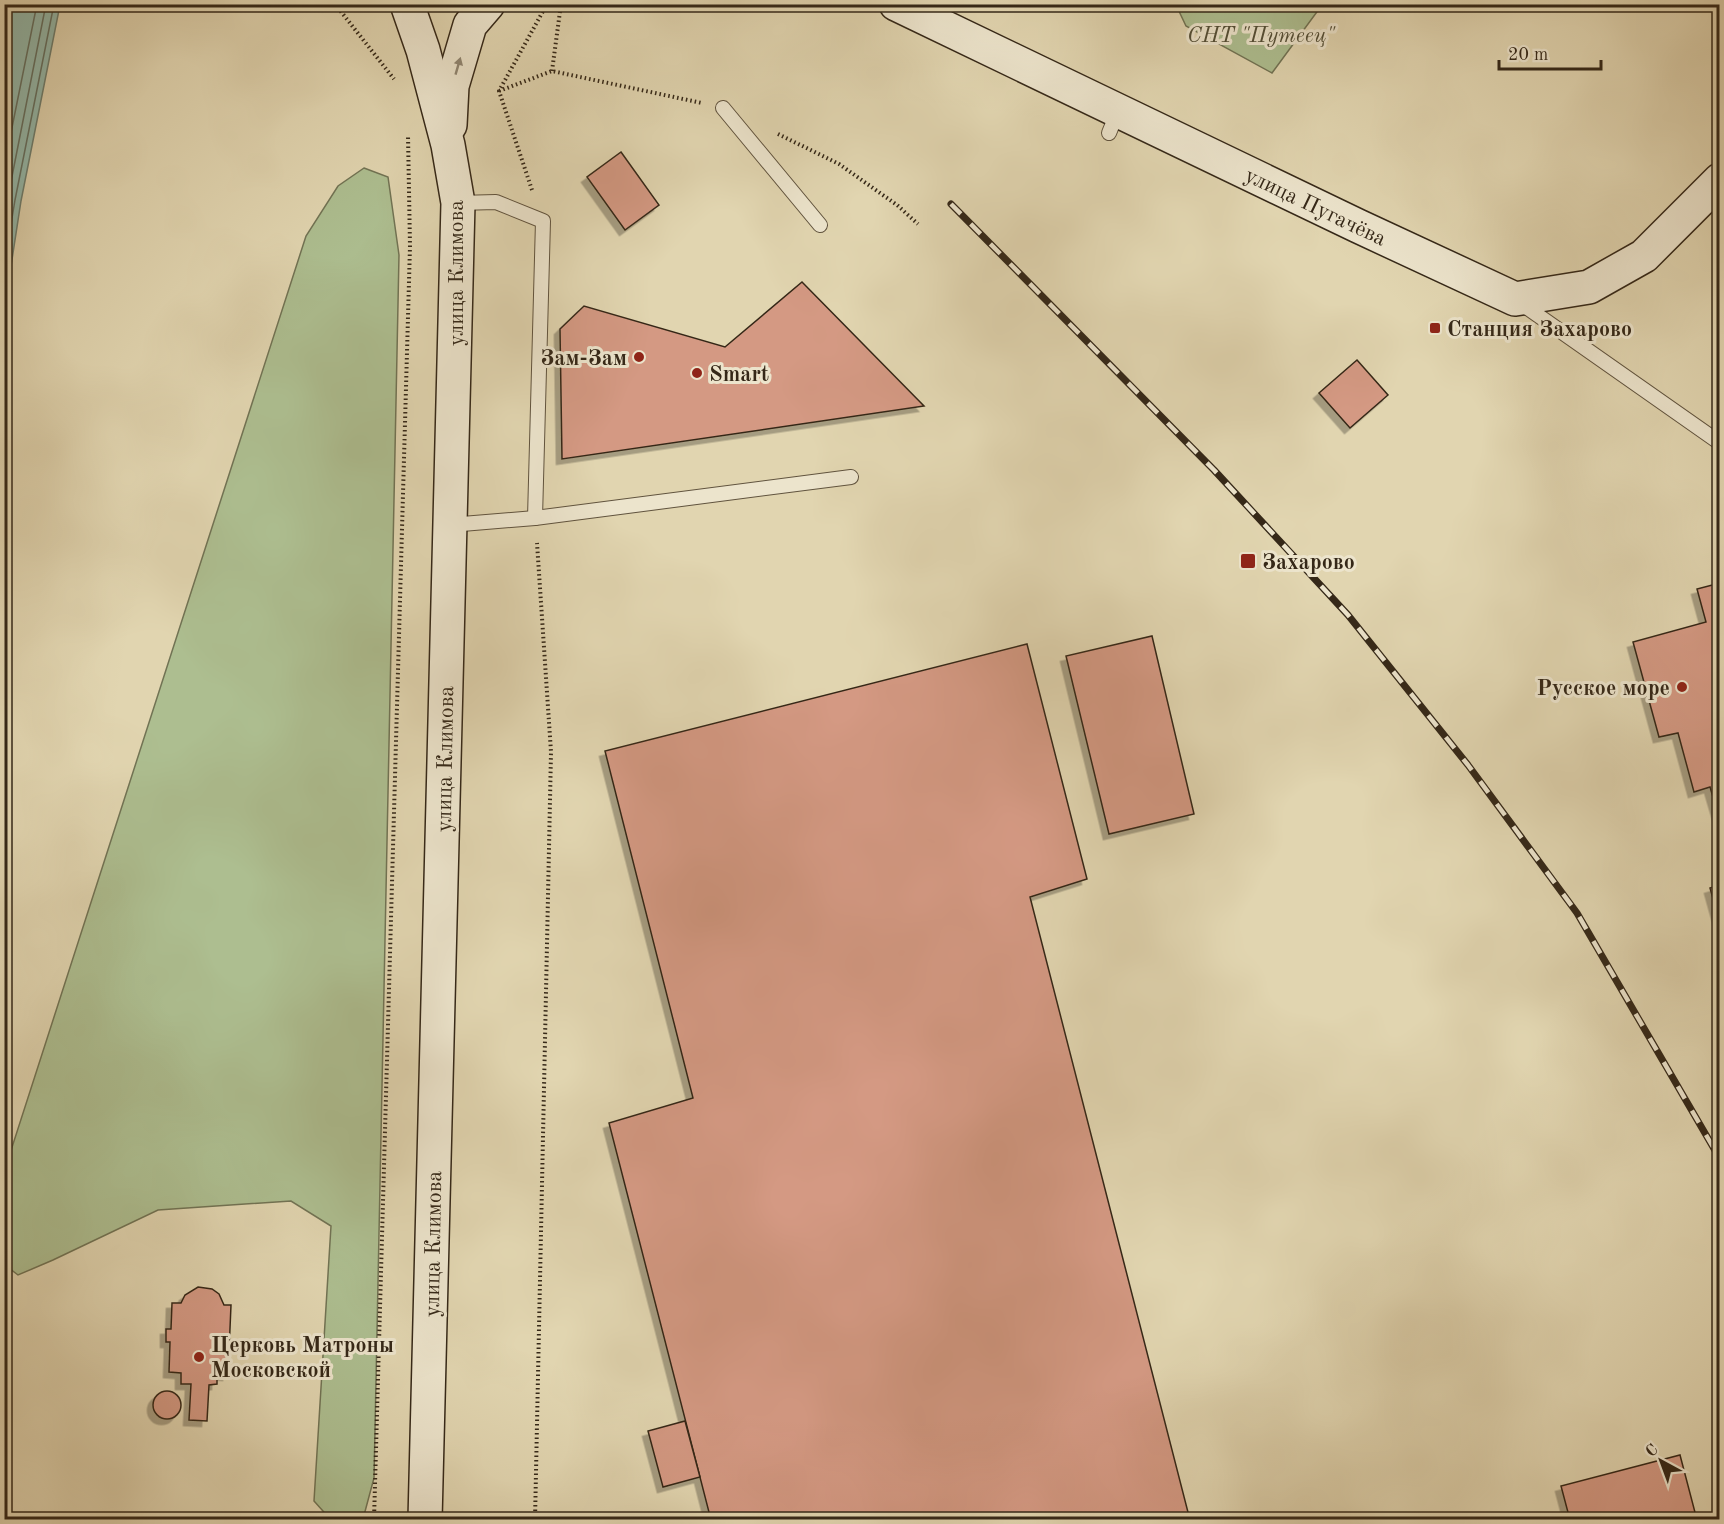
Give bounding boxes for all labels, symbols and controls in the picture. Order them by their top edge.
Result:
park label: СНТ "Путеец" [1187,25,1336,47]
scale bar [1499,33,1601,71]
text: 20 m [1508,46,1548,64]
one-way arrow [454,57,463,75]
street label: улица Пугачёва [1241,164,1389,251]
street label: улица Климова [446,200,468,346]
place label: Станция Захарово [1447,319,1632,341]
marker: Станция Захарово [1428,321,1442,335]
place label: Зам-Зам [540,348,627,370]
marker: Зам-Зам [632,350,646,364]
place label: Smart [709,364,769,386]
marker: Smart [690,366,704,380]
marker: Захарово [1239,552,1257,570]
place label: Захарово [1262,552,1355,574]
place label: Русское море [1537,678,1670,700]
marker: Русское море [1675,680,1689,694]
street label: улица Климова [434,686,458,832]
street label: улица Климова [422,1171,446,1317]
place label: Церковь Матроны Московской [211,1335,394,1382]
marker: Церковь Матроны Московской [192,1350,206,1364]
north arrow [1631,1431,1691,1491]
text: С [1643,1442,1662,1461]

